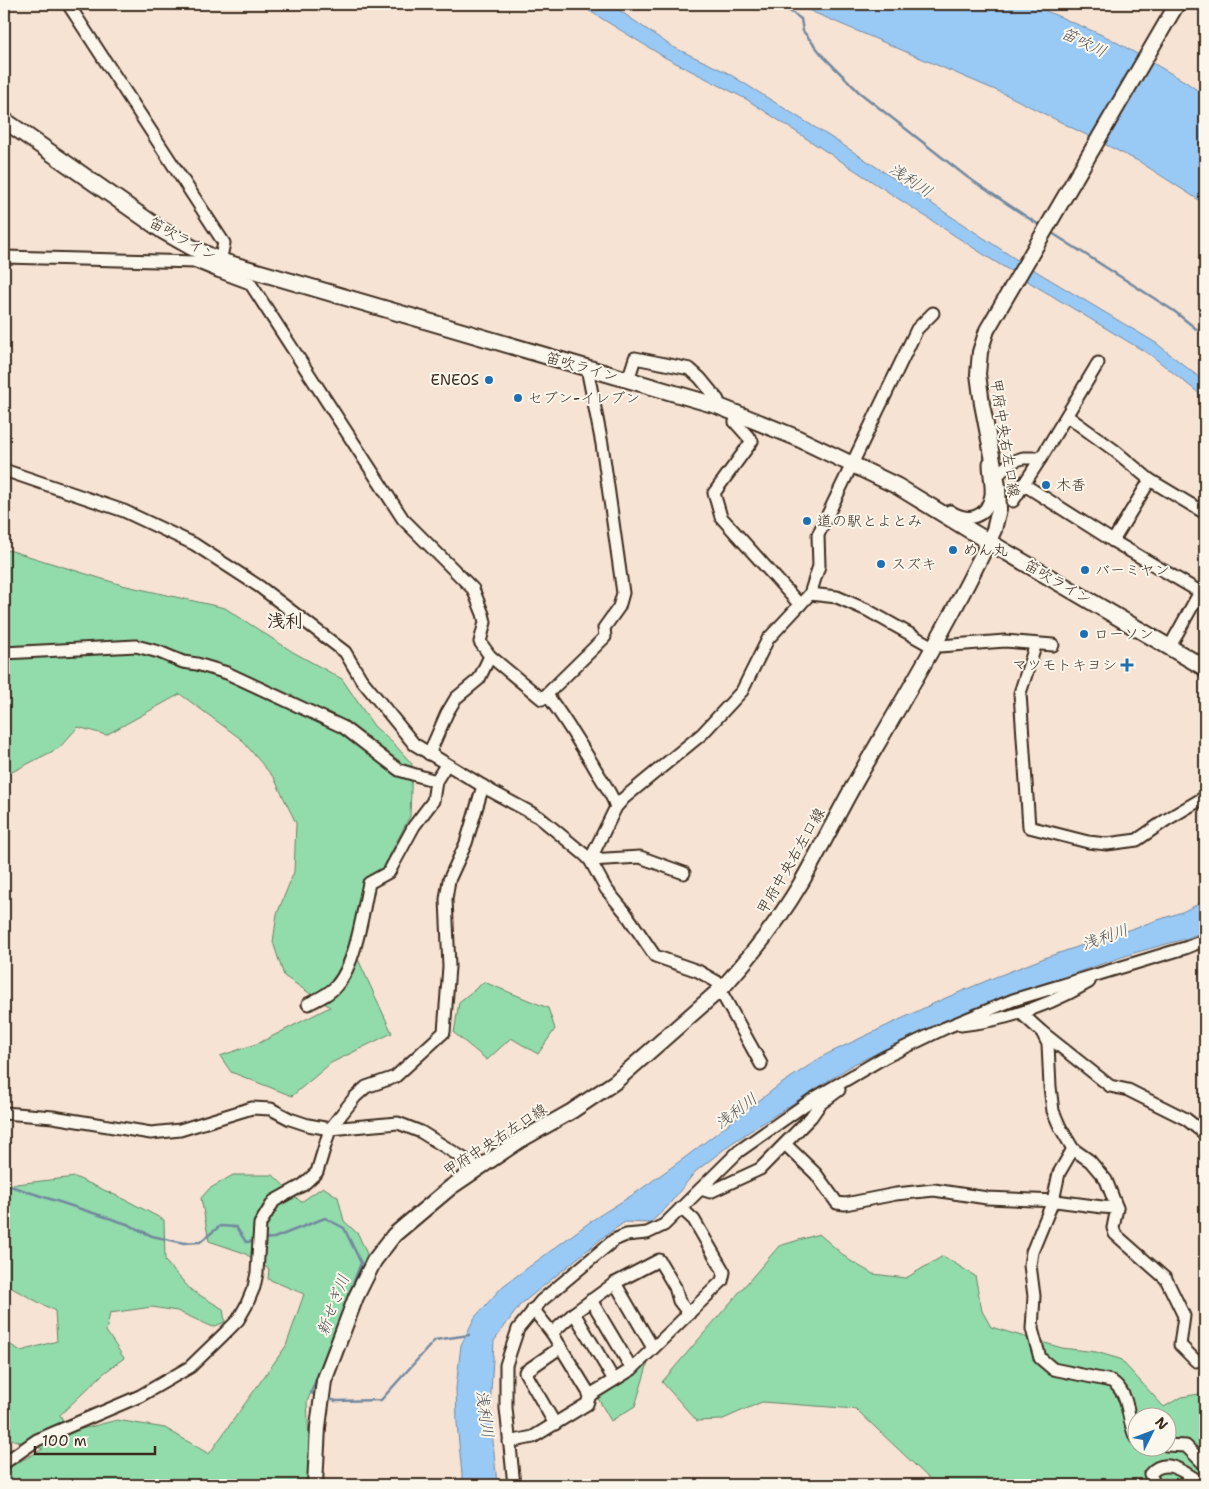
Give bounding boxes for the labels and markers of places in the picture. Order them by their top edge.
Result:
place label: ENEOS [431,370,479,390]
marker: ENEOS [483,374,495,386]
place label: セブン-イレブン [528,388,640,408]
marker: セブン-イレブン [512,392,524,404]
place label: 木香 [1056,475,1086,495]
marker: 木香 [1040,479,1052,491]
place label: 道の駅とよとみ [817,511,922,531]
marker: 道の駅とよとみ [801,515,813,527]
place label: めん丸 [963,540,1008,560]
marker: めん丸 [947,544,959,556]
place label: スズキ [891,554,937,574]
marker: スズキ [875,558,887,570]
place label: バーミヤン [1095,560,1170,580]
marker: バーミヤン [1079,564,1091,576]
place label: ローソン [1094,624,1154,644]
marker: ローソン [1078,628,1090,640]
place label: マツモトキヨシ [1012,655,1117,675]
marker: マツモトキヨシ [1121,659,1133,671]

